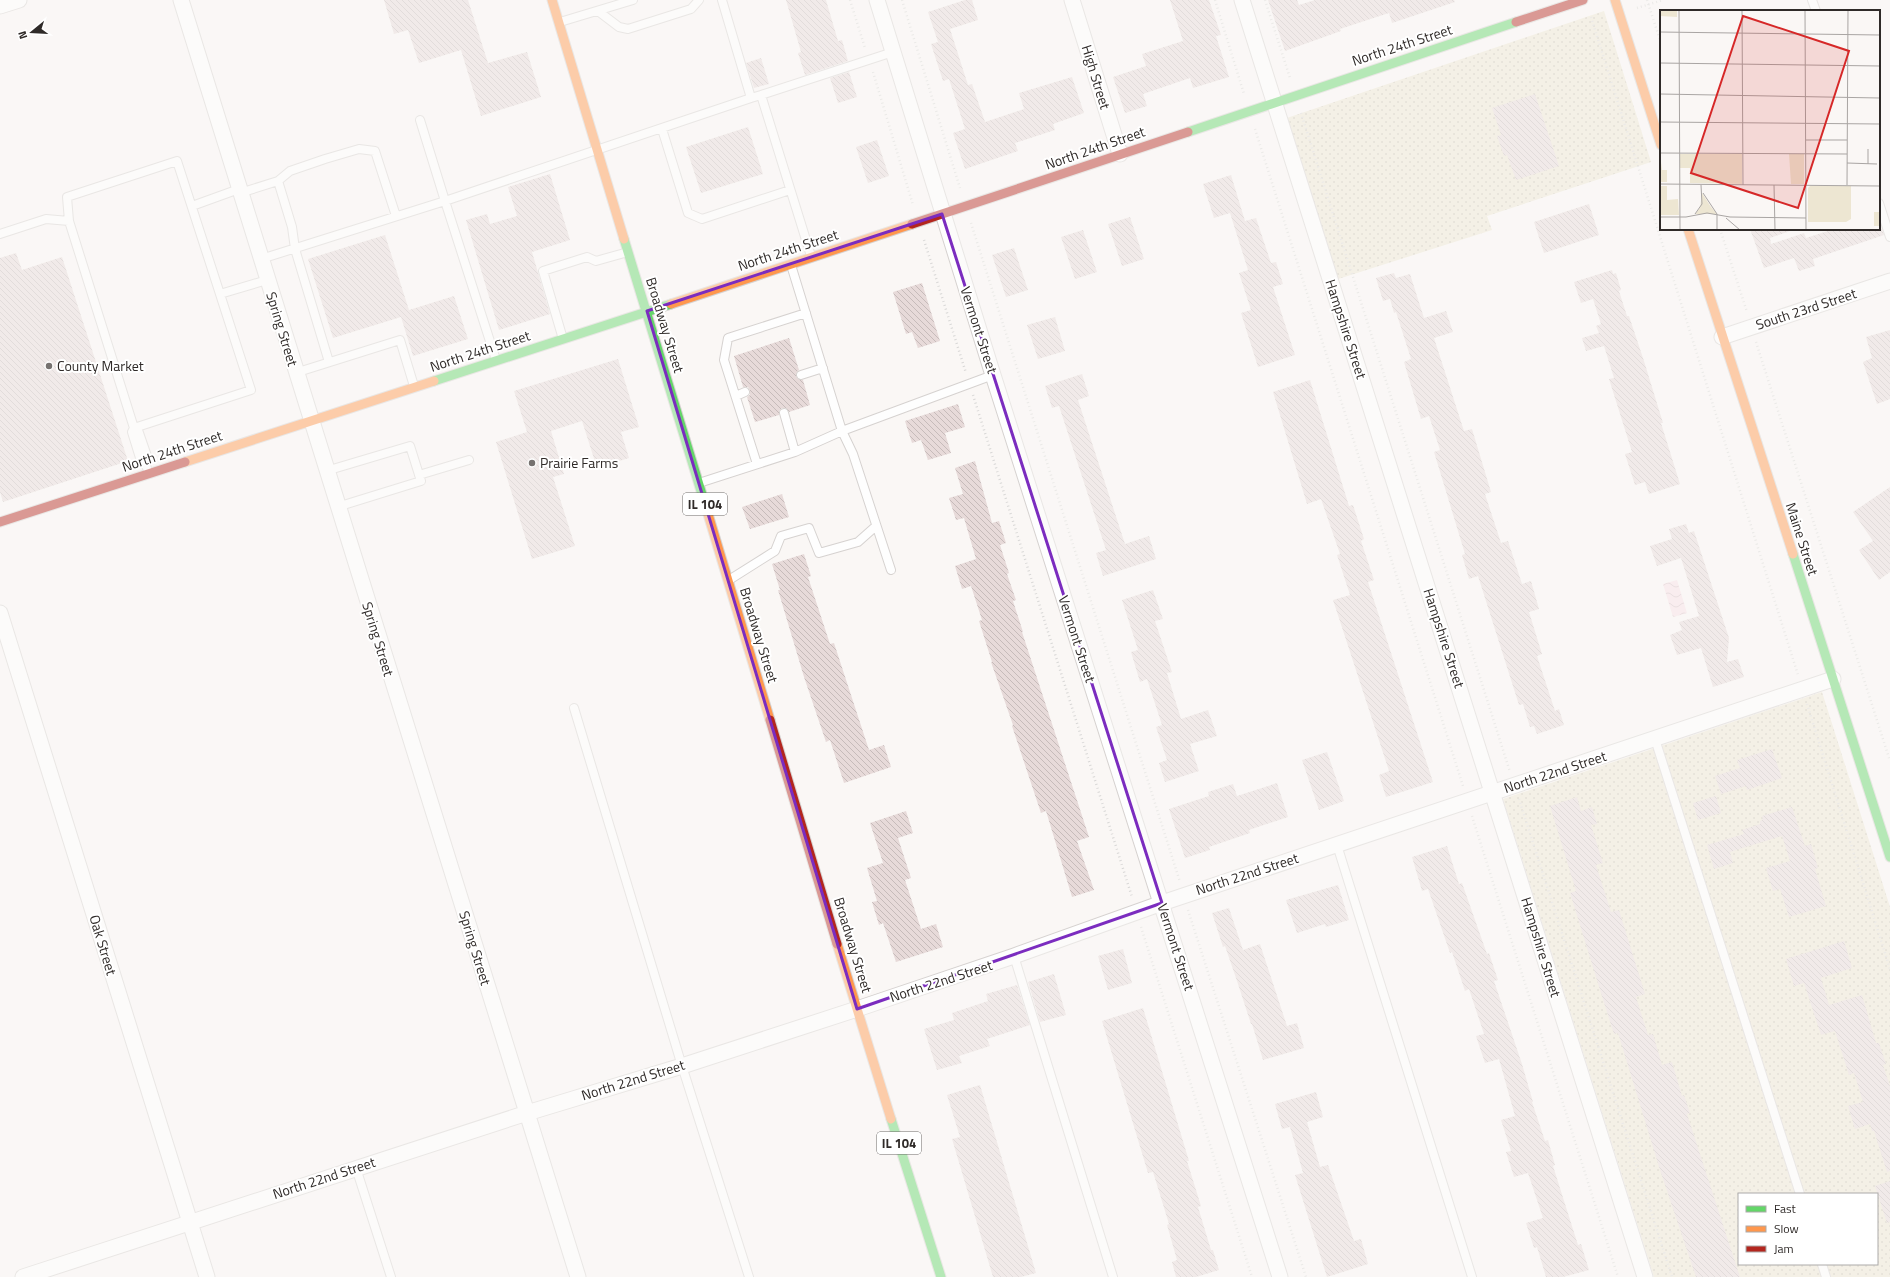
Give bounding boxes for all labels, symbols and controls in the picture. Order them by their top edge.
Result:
inset map [1660,10,1880,230]
north arrow [12,12,52,52]
street label: North 24th Street [1349,18,1455,71]
text: N [14,29,31,41]
street label: High Street [1077,42,1116,112]
street label: North 24th Street [1042,121,1148,174]
street label: North 24th Street [735,223,841,276]
street label: Broadway Street [641,275,690,375]
street label: Hampshire Street [1320,276,1372,381]
street label: South 23rd Street [1753,282,1859,335]
street label: Vermont Street [956,284,1003,376]
street label: Spring Street [261,289,304,369]
street label: North 24th Street [427,324,533,377]
place label: County Market [57,355,144,376]
marker: County Market [44,361,54,371]
street label: North 24th Street [119,424,225,477]
place label: Prairie Farms [540,452,618,473]
marker: Prairie Farms [527,458,537,468]
road number: IL 104 [683,493,727,515]
street label: Maine Street [1781,500,1824,578]
street label: Broadway Street [735,585,784,685]
street label: Hampshire Street [1418,585,1470,690]
street label: Vermont Street [1054,593,1101,685]
street label: Spring Street [357,599,400,679]
street label: North 22nd Street [1501,745,1609,798]
street label: North 22nd Street [1193,847,1301,900]
street label: Hampshire Street [1516,894,1567,1000]
street label: Broadway Street [829,895,878,995]
street label: Vermont Street [1153,901,1200,993]
street label: Spring Street [454,908,497,988]
street label: Oak Street [84,912,123,978]
street label: North 22nd Street [887,954,995,1007]
street label: North 22nd Street [579,1054,687,1105]
road number: IL 104 [877,1132,921,1154]
street label: North 22nd Street [270,1151,378,1204]
legend [1738,1193,1878,1265]
text: Fast [1774,1199,1797,1218]
text: Slow [1774,1219,1799,1238]
text: Jam [1774,1239,1794,1258]

